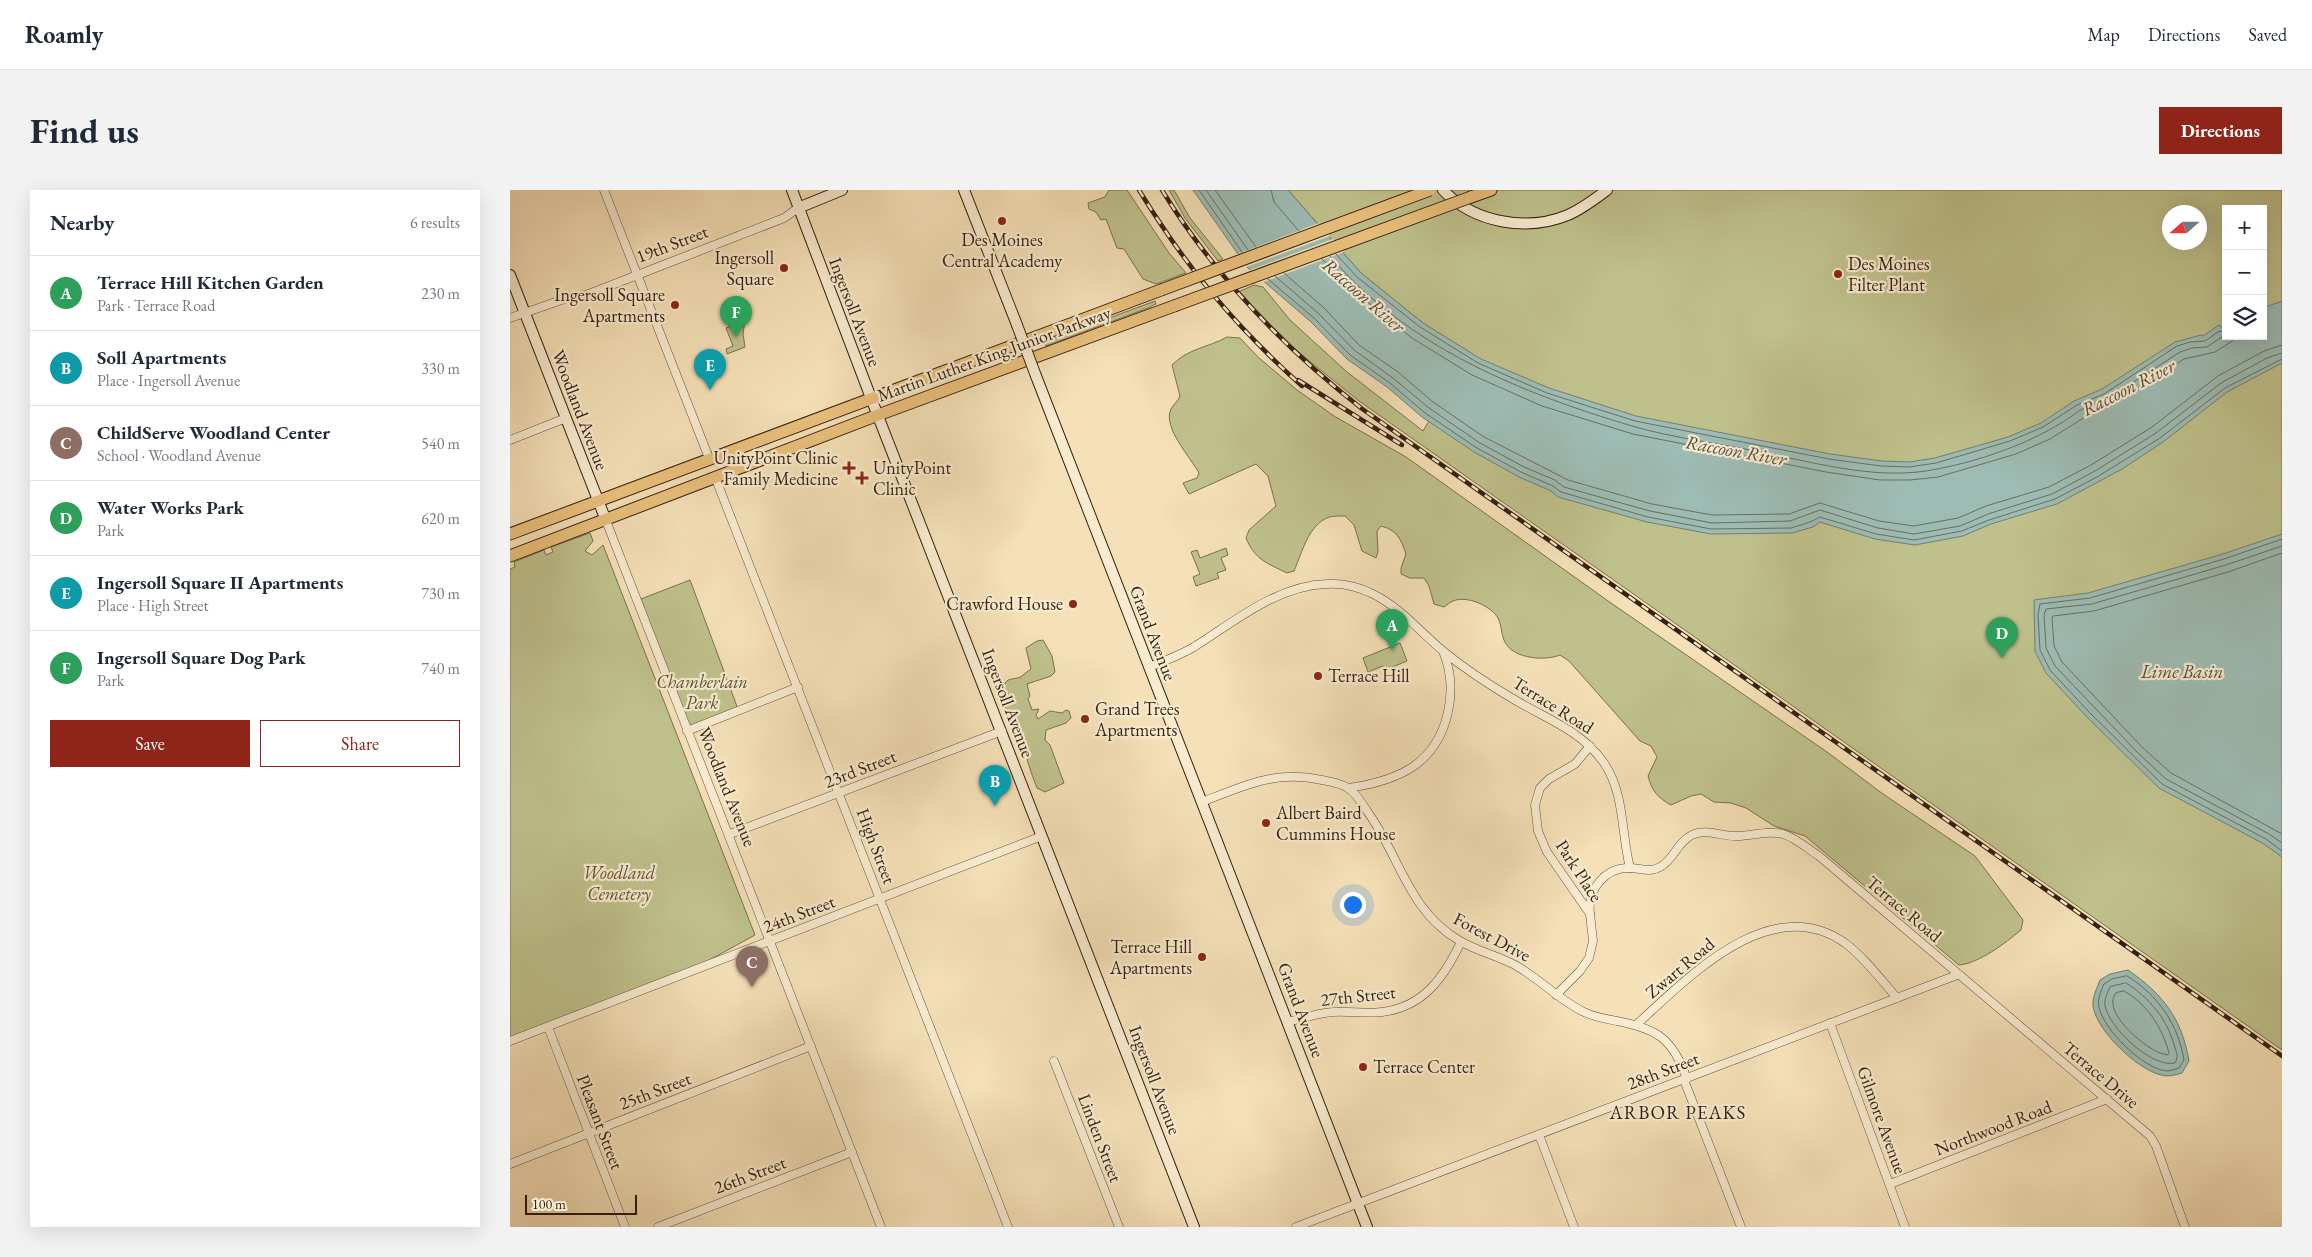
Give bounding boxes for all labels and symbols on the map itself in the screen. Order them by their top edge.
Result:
north arrow [2162,205,2207,250]
marker: Des Moines Central Academy [996,215,1008,227]
street label: 19th Street [633,219,711,268]
place label: Des Moines Central Academy [942,228,1062,272]
place label: Ingersoll Square [714,246,774,290]
water label: Raccoon River [1317,252,1411,339]
place label: Des Moines Filter Plant [1848,252,1930,296]
street label: Ingersoll Avenue [824,254,887,370]
marker: Ingersoll Square [778,262,790,274]
marker: Des Moines Filter Plant [1832,268,1844,280]
place label: Ingersoll Square Apartments [554,283,665,327]
pin: F [720,296,752,337]
marker: Ingersoll Square Apartments [669,299,681,311]
street label: Martin Luther King Junior Parkway [874,300,1114,407]
street label: Woodland Avenue [547,346,614,473]
pin: E [694,349,726,390]
water label: Raccoon River [2077,353,2180,422]
water label: Raccoon River [1683,429,1789,472]
place label: UnityPoint Clinic Family Medicine [713,446,838,490]
place label: UnityPoint Clinic [873,456,952,500]
marker: UnityPoint Clinic Family Medicine [842,461,856,475]
marker: UnityPoint Clinic [855,471,869,485]
street label: Grand Avenue [1125,582,1182,684]
place label: Crawford House [946,592,1063,615]
marker: Crawford House [1067,598,1079,610]
pin: A [1376,609,1408,650]
pin: D [1986,617,2018,658]
street label: Ingersoll Avenue [977,645,1040,761]
water label: Lime Basin [2140,659,2223,684]
place label: Terrace Hill [1328,664,1410,687]
park label: Chamberlain Park [656,670,748,714]
marker: Terrace Hill [1312,670,1324,682]
street label: Terrace Road [1508,671,1599,739]
place label: Grand Trees Apartments [1094,697,1180,741]
marker: Grand Trees Apartments [1079,713,1091,725]
street label: Woodland Avenue [693,724,762,850]
street label: 23rd Street [820,744,900,793]
pin: B [979,765,1011,806]
place label: Albert Baird Cummins House [1275,801,1395,845]
street label: High Street [852,805,902,887]
marker: Albert Baird Cummins House [1260,817,1272,829]
street label: Park Place [1551,835,1608,906]
park label: Woodland Cemetery [583,861,656,906]
street label: Terrace Road [1862,870,1948,947]
street label: 24th Street [760,889,838,938]
your location [1340,892,1366,918]
street label: Forest Drive [1450,907,1535,966]
street label: Zwart Road [1640,932,1720,1003]
place label: Terrace Hill Apartments [1109,935,1192,979]
pin: C [736,946,768,987]
marker: Terrace Hill Apartments [1196,951,1208,963]
street label: Grand Avenue [1273,959,1330,1061]
street label: 27th Street [1319,980,1397,1011]
street label: Ingersoll Avenue [1124,1022,1187,1138]
street label: Terrace Drive [2059,1036,2144,1113]
street label: 28th Street [1624,1046,1702,1095]
place label: Terrace Center [1373,1055,1475,1078]
marker: Terrace Center [1357,1061,1369,1073]
street label: Gilmore Avenue [1852,1063,1913,1177]
street label: 25th Street [616,1066,694,1115]
street label: Pleasant Street [572,1071,629,1173]
street label: Linden Street [1073,1090,1128,1186]
street label: Northwood Road [1931,1094,2056,1160]
district label: ARBOR PEAKS [1609,1100,1746,1125]
street label: 26th Street [711,1150,789,1199]
scale bar [525,1192,638,1215]

